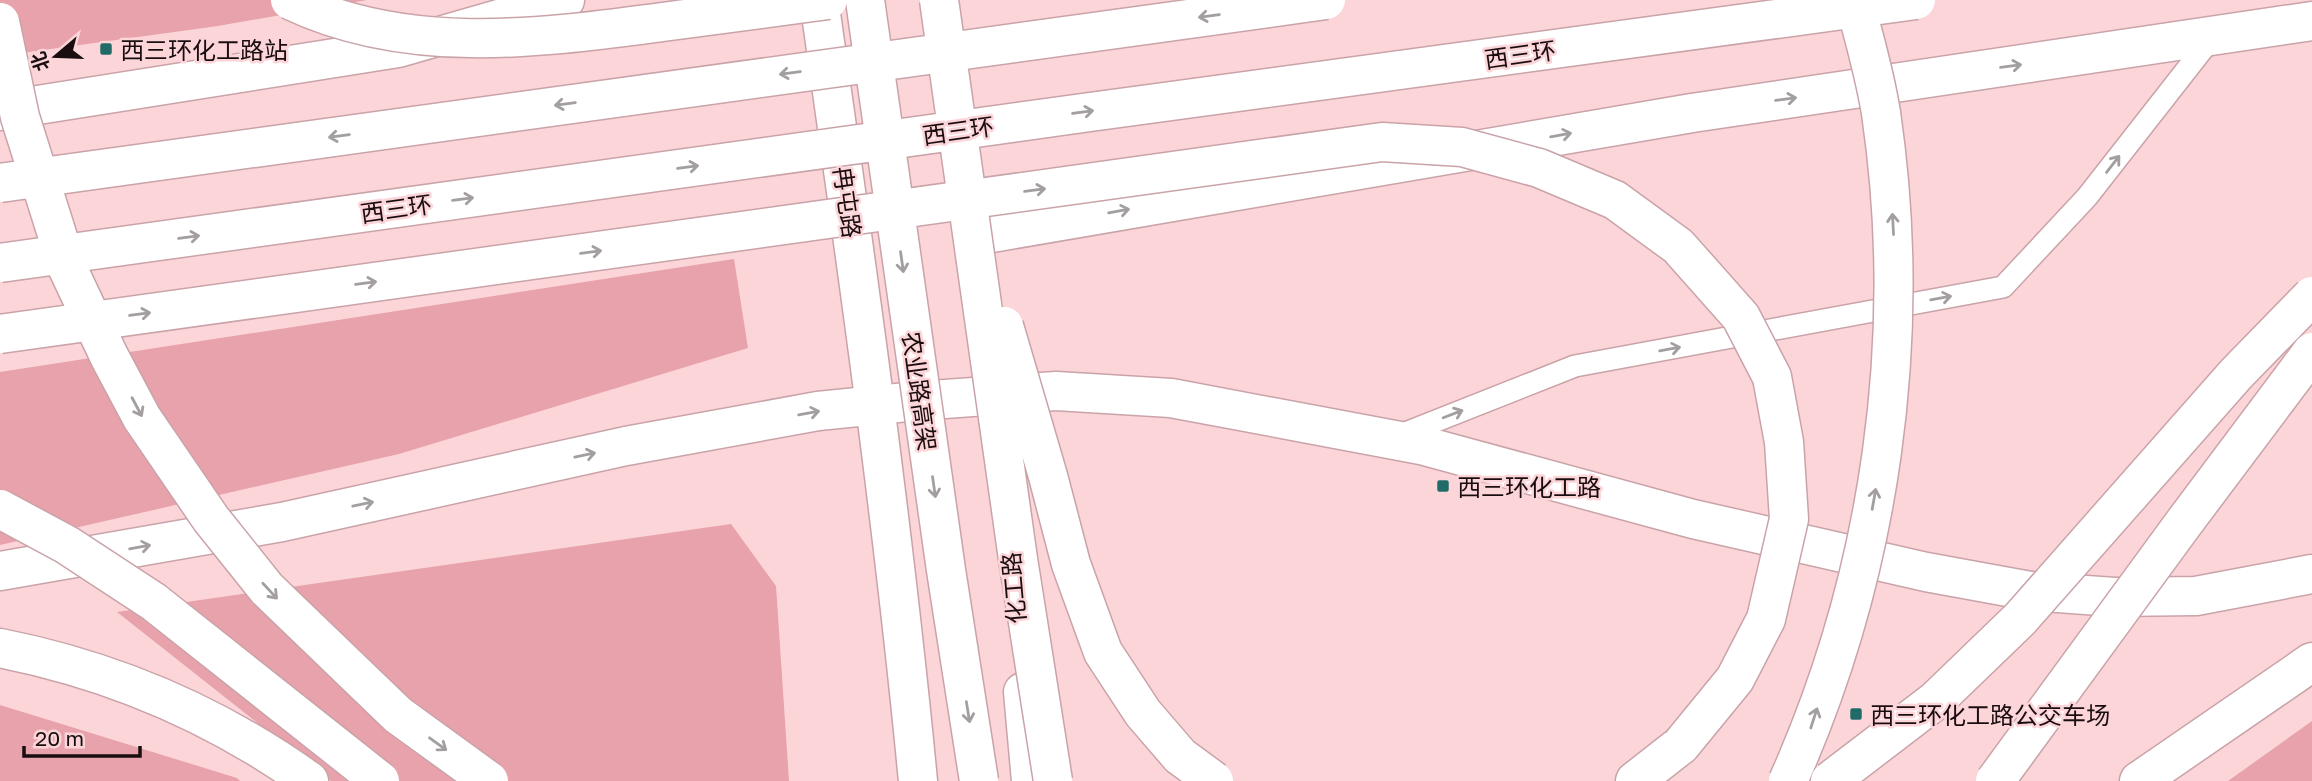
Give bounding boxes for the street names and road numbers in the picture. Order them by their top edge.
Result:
street label: 西三环 [1482,35,1558,73]
street label: 西三环 [920,111,996,149]
street label: 冉屯路 [829,164,867,240]
street label: 西三环 [358,189,434,227]
street label: 农业路高架 [897,330,943,452]
street label: 化工路 [995,551,1031,625]

